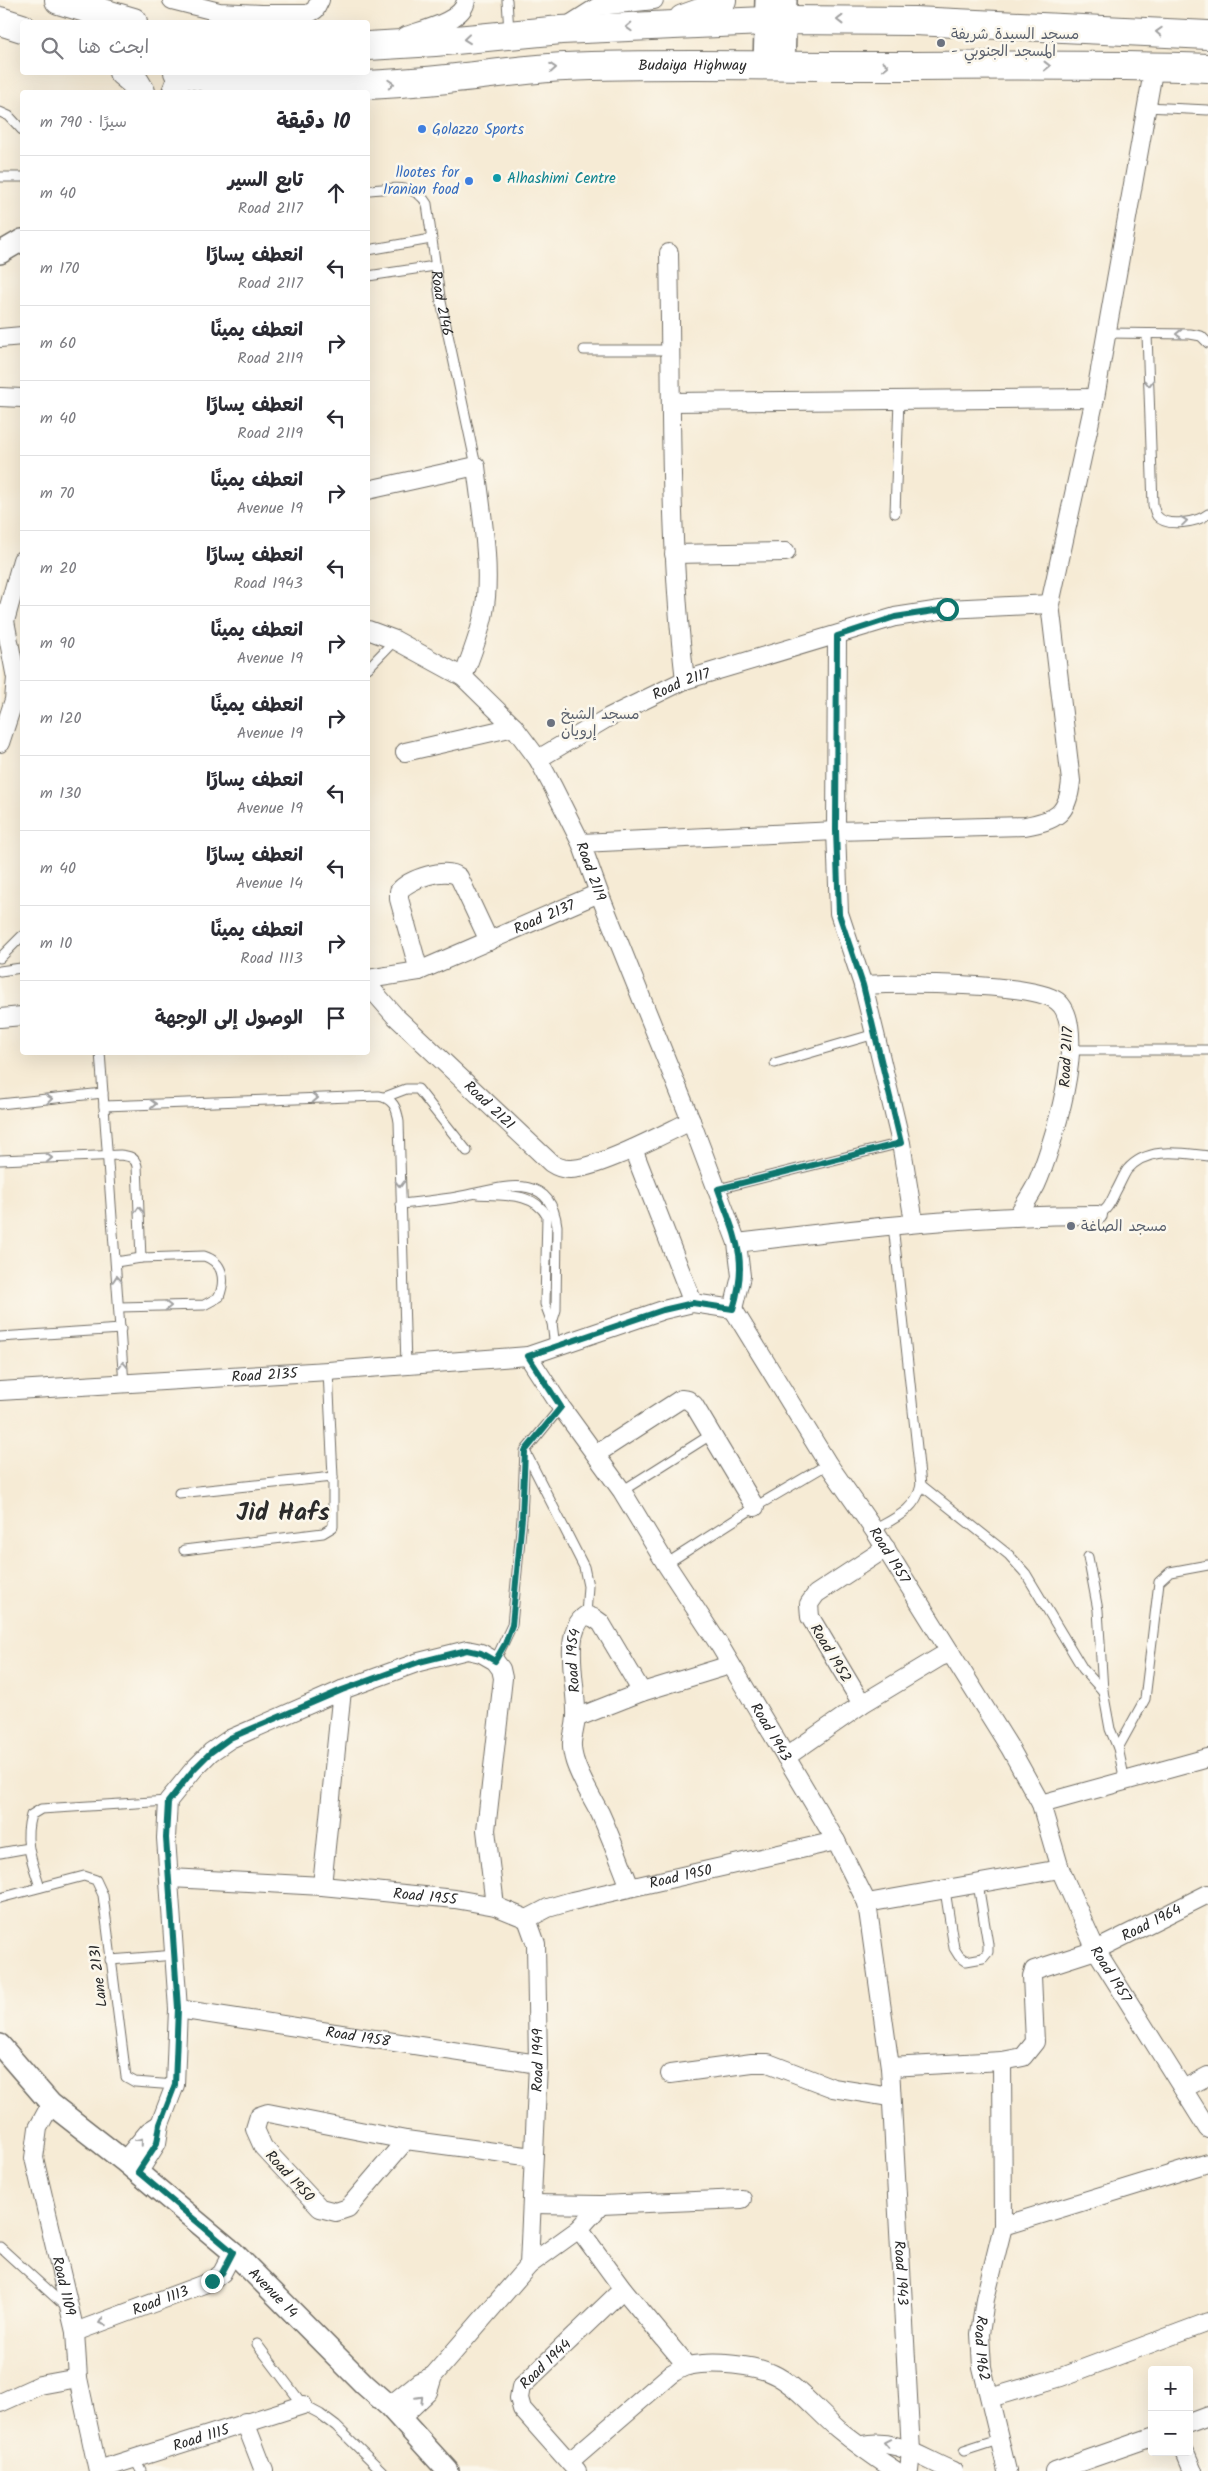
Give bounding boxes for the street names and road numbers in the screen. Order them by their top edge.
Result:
street label: Budaiya Highway [638,54,747,78]
street label: Road 2146 [423,269,459,338]
street label: Road 2117 [648,662,714,707]
street label: Road 2119 [568,839,612,906]
street label: Road 2137 [510,893,580,942]
street label: Road 2117 [1053,1025,1081,1088]
street label: Road 2121 [458,1075,520,1136]
street label: Road 2135 [231,1362,299,1390]
street label: Road 1957 [862,1523,916,1590]
street label: Road 1952 [803,1620,857,1688]
street label: Road 1954 [561,1626,588,1694]
street label: Road 1943 [743,1698,797,1767]
street label: Road 1950 [647,1858,715,1896]
street label: Road 1955 [392,1882,459,1912]
street label: Road 1964 [1117,1898,1186,1949]
street label: Road 1957 [1083,1942,1138,2009]
street label: Lane 2131 [83,1943,115,2008]
street label: Road 1958 [324,2021,393,2054]
street label: Road 1949 [526,2027,551,2093]
street label: Road 1950 [259,2145,320,2209]
street label: Road 1943 [887,2240,914,2306]
street label: Road 1109 [45,2254,82,2319]
street label: Avenue 14 [242,2263,304,2324]
street label: Road 1113 [129,2280,193,2323]
street label: Road 1962 [967,2314,996,2384]
street label: Road 1944 [514,2333,578,2396]
street label: Road 1115 [170,2418,234,2459]

